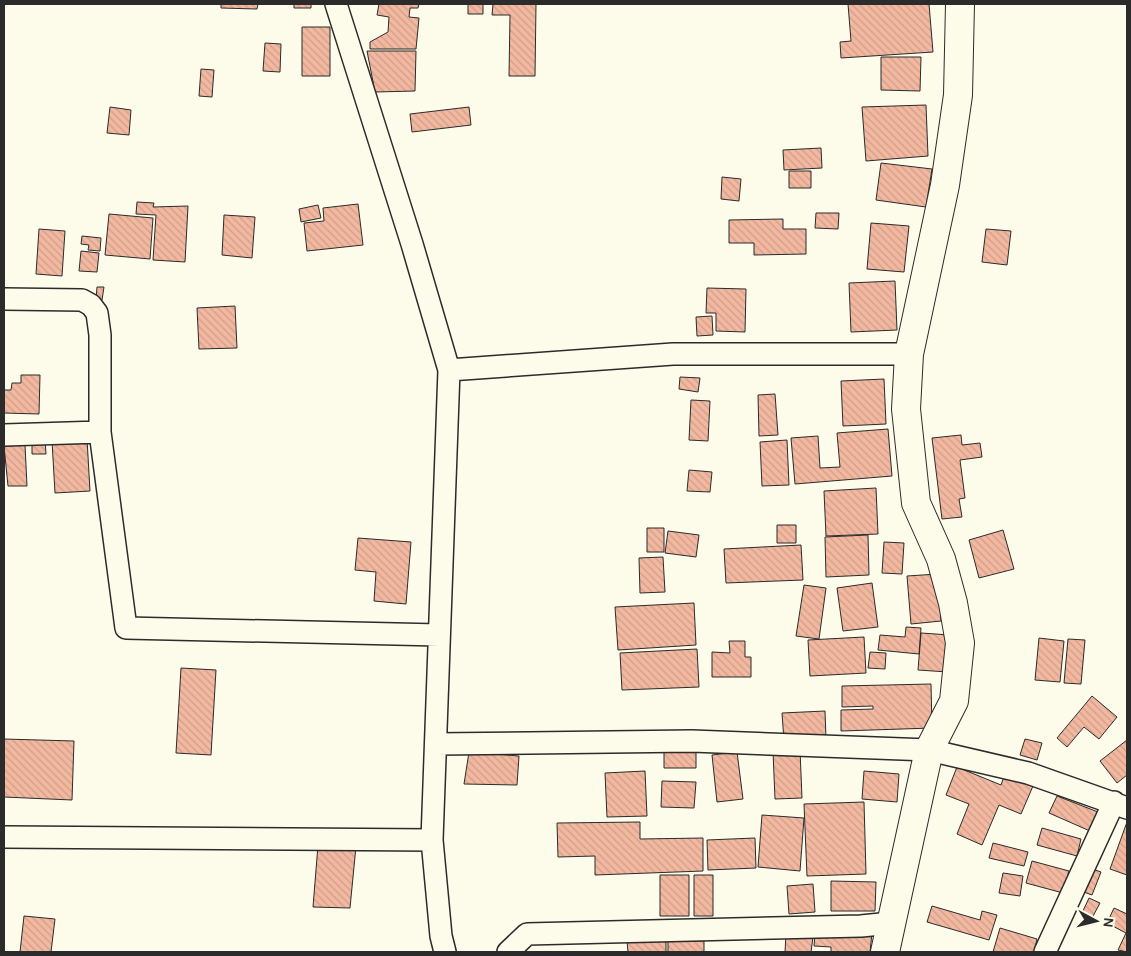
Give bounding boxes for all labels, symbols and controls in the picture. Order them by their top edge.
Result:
north arrow [1071,896,1121,946]
text: N [1099,917,1117,929]

